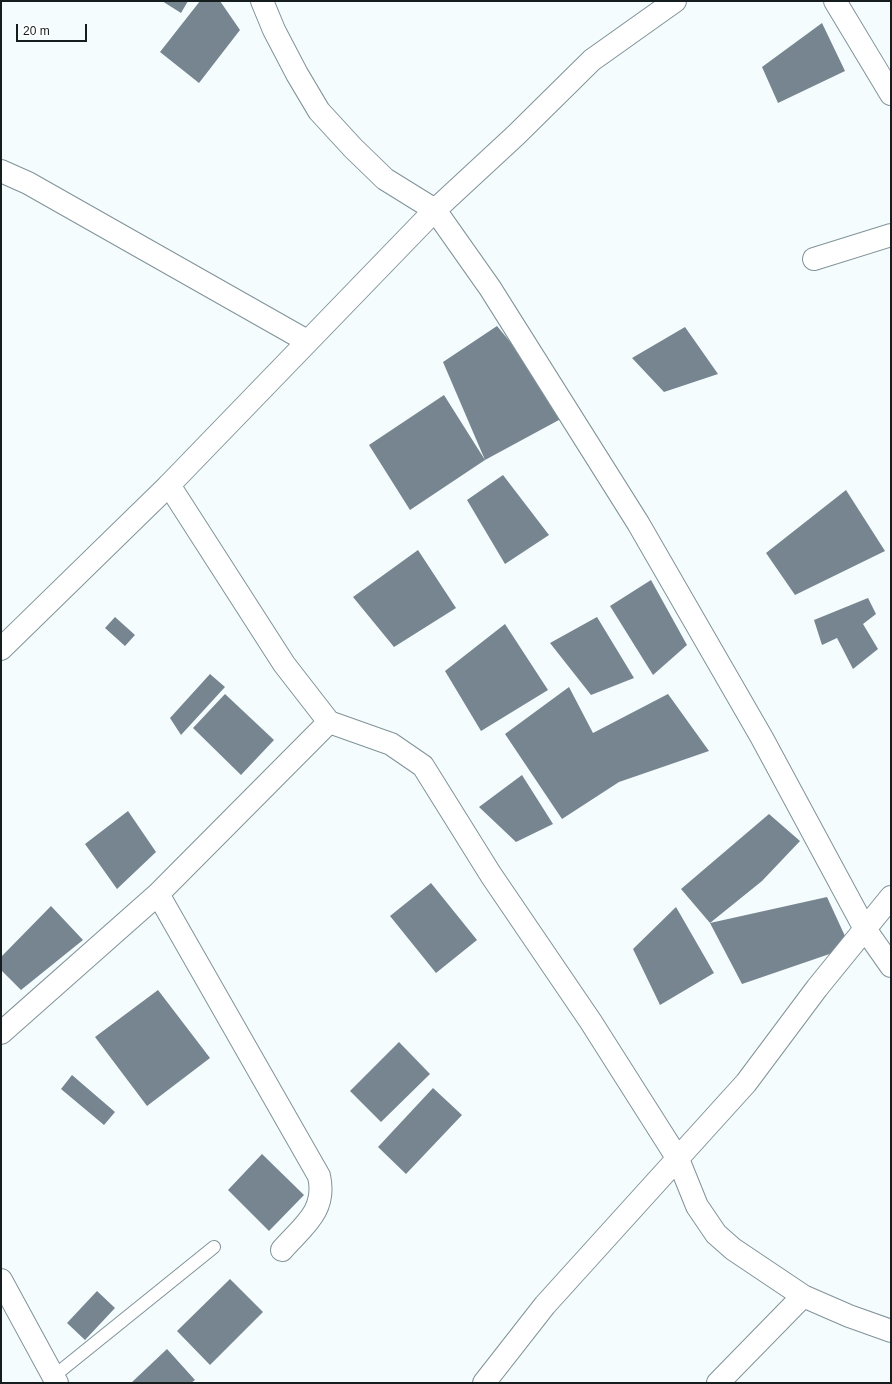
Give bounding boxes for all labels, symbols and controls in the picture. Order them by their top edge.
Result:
scale bar [18,16,89,42]
text: 20 m [23,24,50,38]

